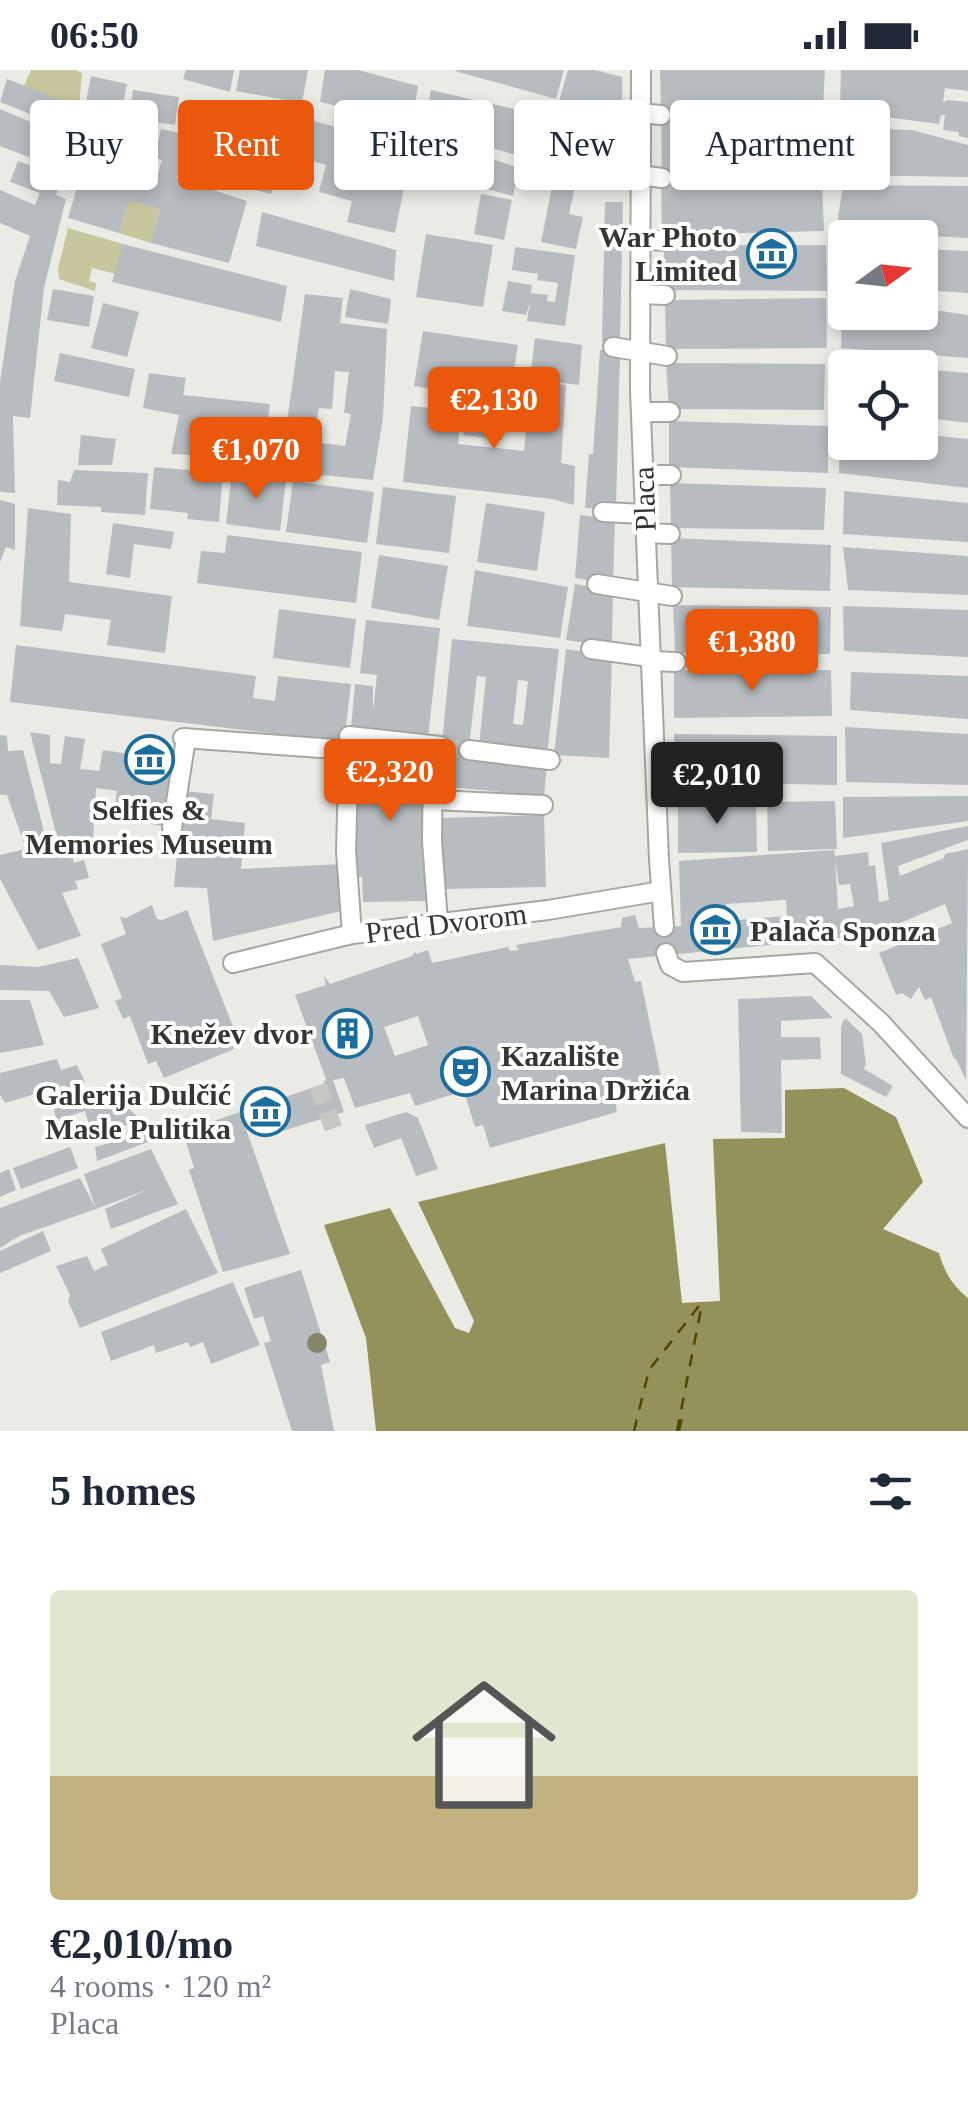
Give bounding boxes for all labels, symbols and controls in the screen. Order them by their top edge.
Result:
text: 06:50 [50,14,139,56]
chip: Buy [30,100,158,190]
chip: Rent [178,100,314,190]
chip: Filters [334,100,494,190]
chip: New [514,100,650,190]
chip: Apartment [670,100,890,190]
place label: War Photo Limited [598,220,737,287]
north arrow [828,220,938,330]
map controls [828,220,938,460]
museum icon: War Photo Limited [746,227,798,279]
button: locate [828,350,938,460]
pin: €2,130 [413,367,575,452]
text: €2,130 [450,381,538,417]
pin: €1,070 [175,417,337,502]
text: €1,070 [212,431,300,467]
street label: Placa [626,466,662,532]
pin: €1,380 [671,609,833,694]
text: €1,380 [708,623,796,659]
museum icon: Selfies & Memories Museum [123,734,175,786]
pin: €2,320 [309,739,471,824]
pin: €2,010 [636,742,798,827]
text: €2,320 [346,753,434,789]
text: €2,010 [673,756,761,792]
place label: Selfies & Memories Museum [25,793,273,860]
street label: Pred Dvorom [363,897,529,949]
museum icon: Palača Sponza [689,904,741,956]
place label: Palača Sponza [750,914,936,947]
building icon: Knežev dvor [322,1007,374,1059]
place label: Knežev dvor [151,1017,313,1050]
place label: Kazalište Marina Držića [501,1039,690,1106]
theatre icon: Kazalište Marina Držića [440,1046,492,1098]
place label: Galerija Dulčić Masle Pulitika [35,1078,231,1145]
museum icon: Galerija Dulčić Masle Pulitika [240,1085,292,1137]
icon: filters [863,1464,918,1519]
text: 5 homes [50,1468,196,1514]
icon: home [394,1655,574,1835]
text: €2,010/mo [50,1921,233,1967]
text: 4 rooms · 120 m² [50,1968,271,2004]
text: Placa [50,2005,119,2041]

